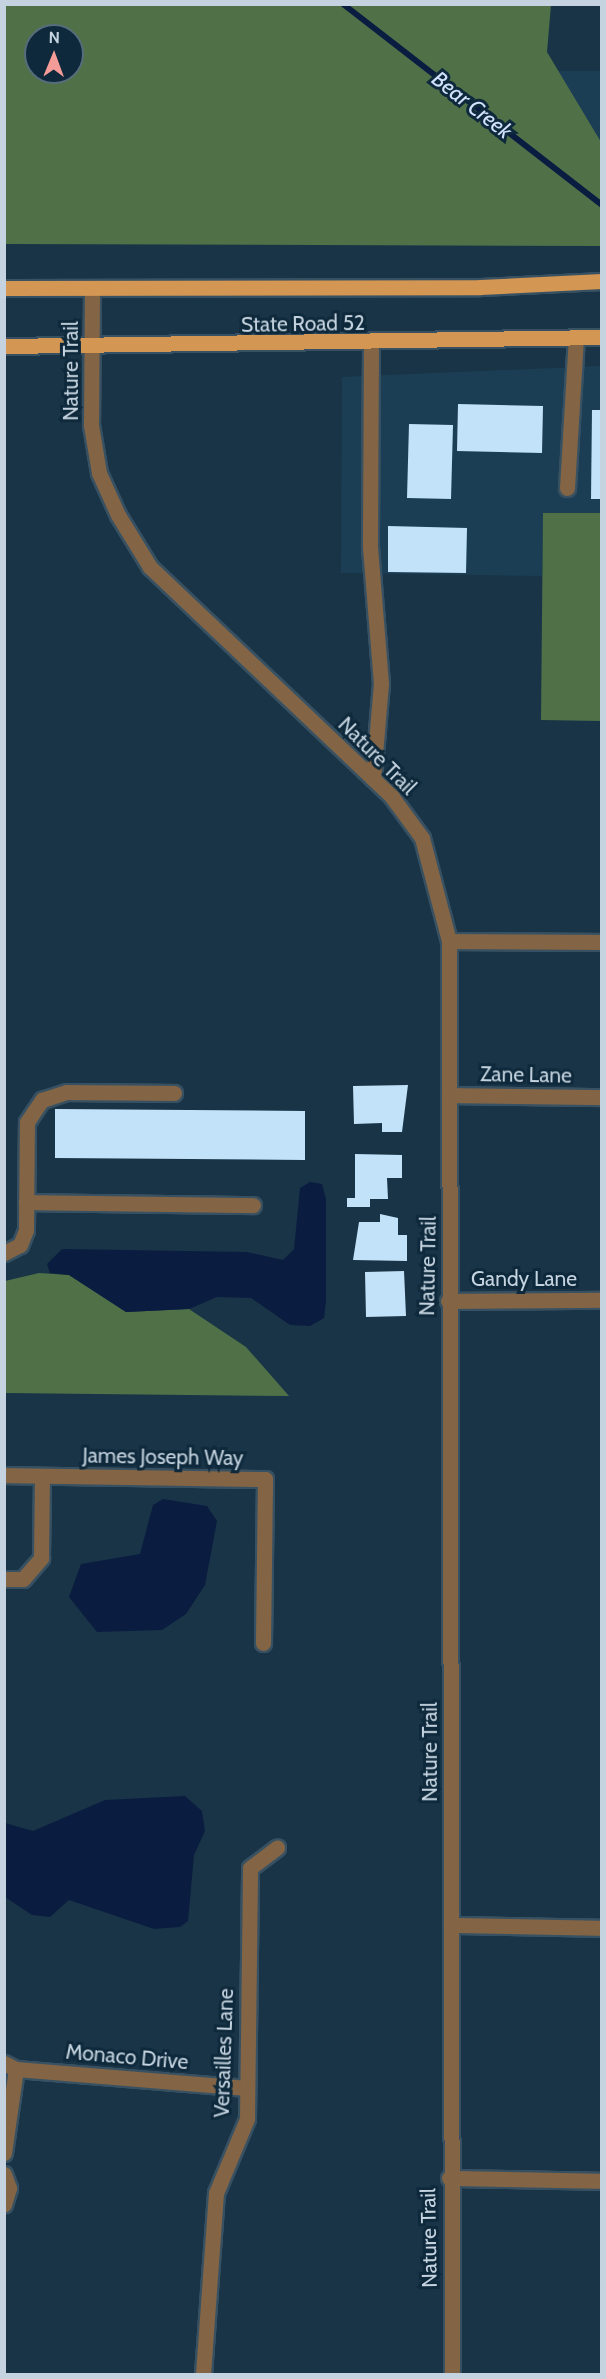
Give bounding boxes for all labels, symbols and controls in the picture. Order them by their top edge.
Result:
north arrow [24,24,84,84]
text: N [48,28,60,47]
water label: Bear Creek [427,66,517,144]
street label: State Road 52 [241,310,365,338]
street label: Nature Trail [58,321,84,421]
street label: Nature Trail [333,712,421,800]
street label: Zane Lane [480,1062,572,1088]
street label: Nature Trail [415,1216,441,1316]
street label: Gandy Lane [471,1266,577,1292]
street label: James Joseph Way [82,1443,244,1471]
street label: Nature Trail [417,1702,443,1802]
street label: Versailles Lane [209,1988,239,2118]
street label: Monaco Drive [65,2039,189,2075]
street label: Nature Trail [416,2188,442,2288]

